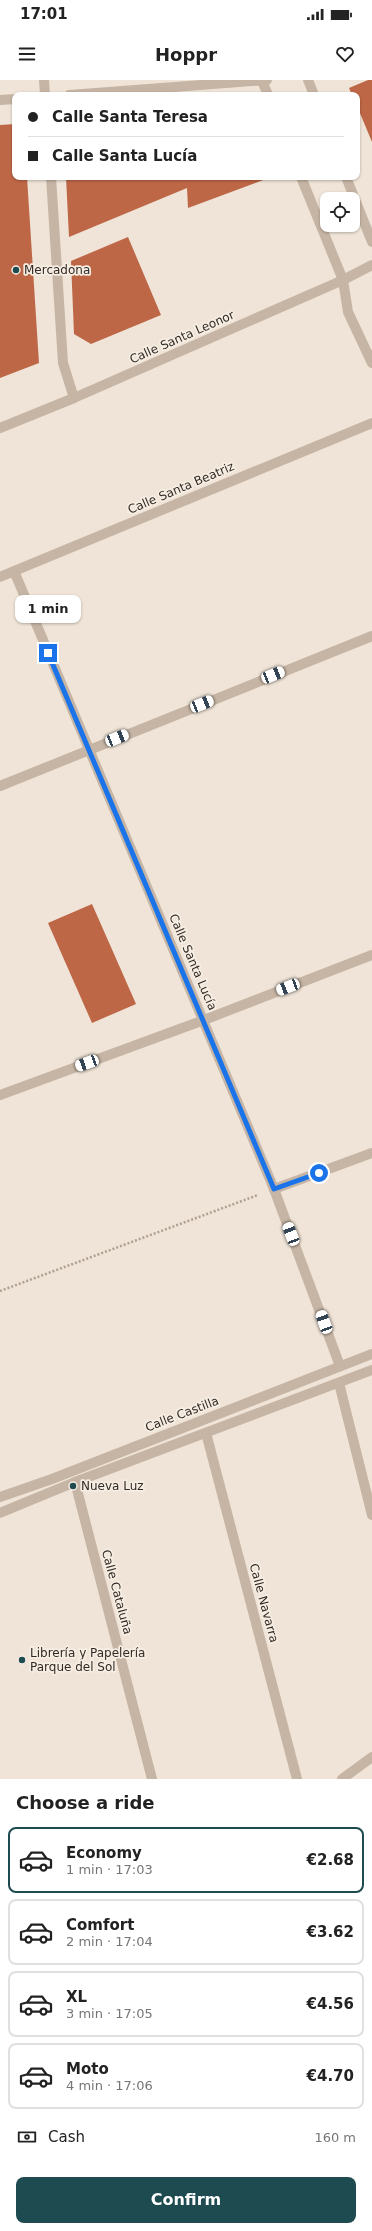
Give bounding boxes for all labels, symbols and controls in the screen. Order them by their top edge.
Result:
text: 17:01 [20,5,68,23]
icon: menu [16,43,38,65]
icon: heart [334,43,356,65]
text: Hoppr [155,44,217,65]
text: Calle Santa Teresa [52,108,208,126]
text: Calle Santa Lucía [52,147,197,165]
map controls [320,192,360,232]
button: locate [320,192,360,232]
place label: Mercadona [24,263,90,277]
marker: Mercadona [11,265,21,275]
street label: Calle Santa Leonor [127,308,237,366]
street label: Calle Santa Beatriz [126,459,236,517]
callout: 1 min [15,595,81,623]
text: 1 min [28,601,68,616]
route end [39,644,57,662]
car [260,665,286,685]
car [189,694,215,714]
car [104,728,130,748]
street label: Calle Santa Lucía [166,912,220,1012]
car [275,977,301,997]
car [74,1053,100,1073]
route start [310,1164,328,1182]
car [281,1221,301,1247]
car [314,1309,334,1335]
street label: Calle Castilla [143,1394,221,1434]
place label: Nueva Luz [81,1479,144,1493]
marker: Nueva Luz [68,1481,78,1491]
street label: Calle Cataluña [99,1548,135,1636]
street label: Calle Navarra [247,1562,281,1644]
place label: Librería y Papelería Parque del Sol [30,1646,145,1674]
marker: Librería y Papelería Parque del Sol [17,1655,27,1665]
text: Choose a ride [16,1792,155,1813]
icon: car [18,1842,54,1878]
text: Economy [66,1844,142,1862]
text: €2.68 [307,1851,354,1869]
text: 1 min · 17:03 [66,1862,153,1877]
icon: car [18,1914,54,1950]
text: Comfort [66,1916,134,1934]
text: €3.62 [307,1923,354,1941]
text: 2 min · 17:04 [66,1934,153,1949]
icon: car [18,1986,54,2022]
text: XL [66,1988,87,2006]
text: €4.56 [307,1995,354,2013]
text: 3 min · 17:05 [66,2006,153,2021]
icon: car [18,2058,54,2094]
text: Moto [66,2060,109,2078]
text: €4.70 [307,2067,354,2085]
text: 4 min · 17:06 [66,2078,153,2093]
icon: cash [16,2126,38,2148]
text: Cash [48,2128,85,2146]
text: 160 m [314,2130,356,2145]
button: Confirm [16,2177,356,2223]

